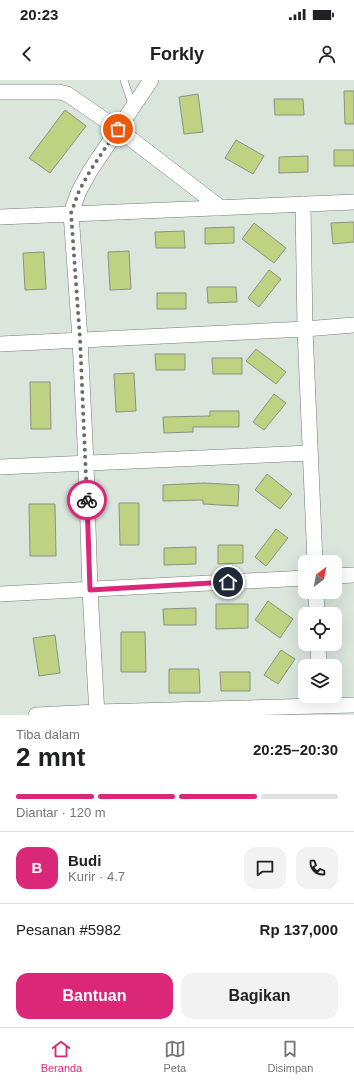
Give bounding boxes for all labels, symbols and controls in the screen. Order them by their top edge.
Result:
text: 20:23 [20,6,58,23]
icon: back [16,43,38,65]
icon: person [316,43,338,65]
text: Forkly [150,44,204,64]
pin [101,112,135,146]
icon: bag [107,118,129,140]
courier [67,480,107,520]
icon: bike [76,489,98,511]
north arrow [298,555,342,599]
map controls [298,555,342,703]
pin [211,565,245,599]
icon: home [217,571,239,593]
button: locate [298,607,342,651]
button: layers [298,659,342,703]
text: Tiba dalam [16,727,80,742]
text: 20:25–20:30 [253,741,338,758]
text: 2 mnt [16,742,85,772]
text: Diantar · 120 m [16,805,106,820]
button: chat [244,847,286,889]
button: phone [296,847,338,889]
text: Budi [68,852,101,869]
text: B [32,859,42,876]
text: Kurir · 4.7 [68,869,125,884]
text: Pesanan #5982 [16,921,121,938]
text: Rp 137,000 [260,921,338,938]
button: Bantuan [16,973,173,1019]
button: Bagikan [181,973,338,1019]
tab: Beranda [41,1038,82,1074]
tab: Peta [164,1038,186,1074]
tab: Disimpan [267,1038,313,1074]

